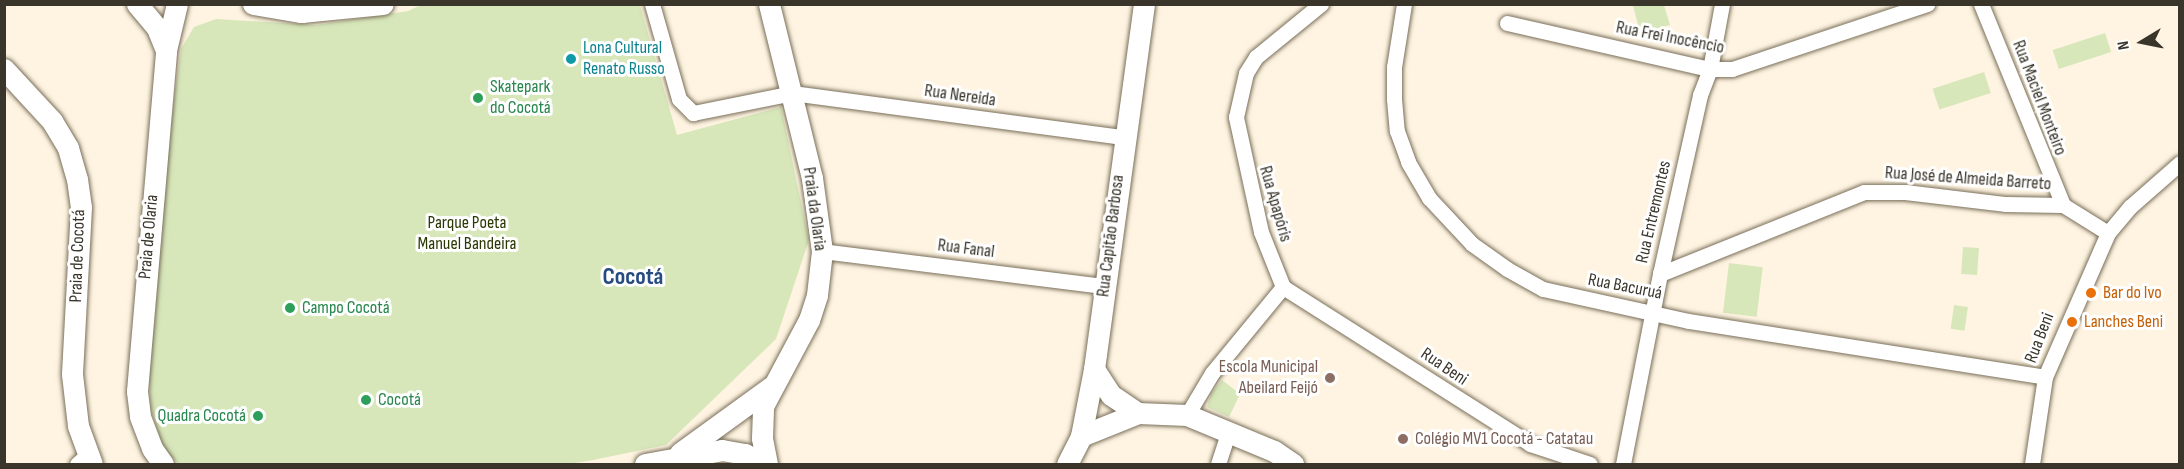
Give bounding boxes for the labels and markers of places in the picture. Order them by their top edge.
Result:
place label: Lona Cultural Renato Russo [583,38,665,80]
marker: Lona Cultural Renato Russo [564,52,578,66]
place label: Skatepark do Cocotá [490,77,551,119]
marker: Skatepark do Cocotá [471,91,485,105]
place label: Bar do Ivo [2103,282,2162,304]
marker: Bar do Ivo [2084,286,2098,300]
place label: Campo Cocotá [302,297,390,319]
marker: Campo Cocotá [283,301,297,315]
place label: Lanches Beni [2084,311,2163,333]
marker: Lanches Beni [2065,315,2079,329]
place label: Escola Municipal Abeilard Feijó [1219,357,1318,400]
marker: Escola Municipal Abeilard Feijó [1323,371,1337,385]
place label: Cocotá [378,389,421,411]
marker: Cocotá [359,393,373,407]
place label: Quadra Cocotá [158,405,246,427]
marker: Quadra Cocotá [251,409,265,423]
place label: Colégio MV1 Cocotá - Catatau [1415,428,1593,450]
marker: Colégio MV1 Cocotá - Catatau [1396,432,1410,446]

